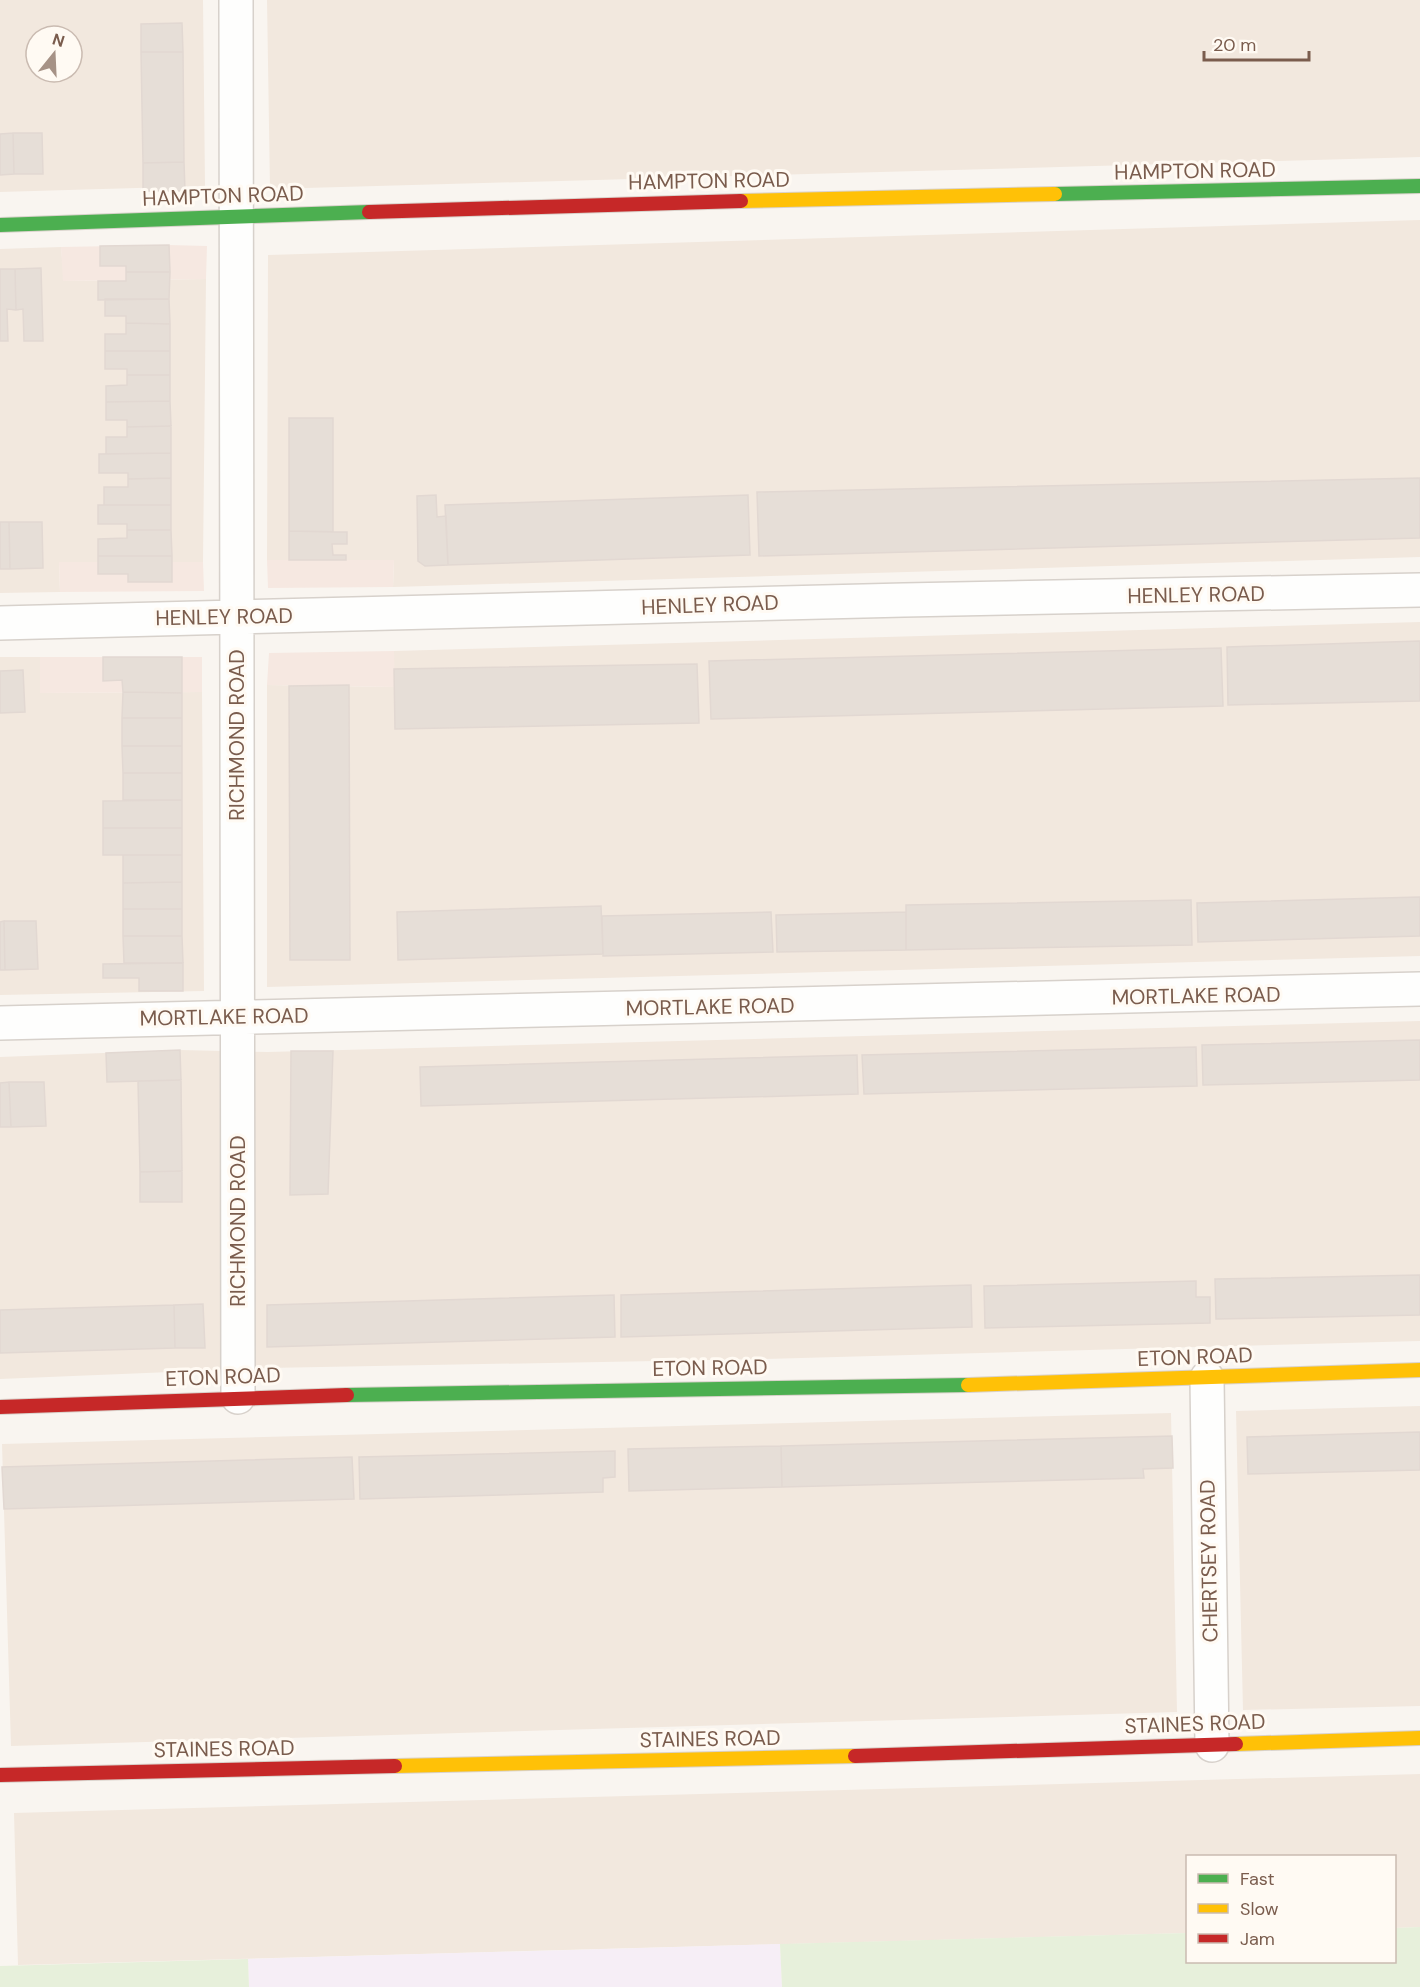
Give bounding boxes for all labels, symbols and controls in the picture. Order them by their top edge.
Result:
north arrow [24,24,84,84]
scale bar [1204,24,1309,62]
text: N [50,28,67,52]
text: 20 m [1213,33,1256,57]
street label: HAMPTON ROAD [1114,156,1276,186]
street label: HAMPTON ROAD [628,166,790,196]
street label: HAMPTON ROAD [142,179,304,213]
street label: HENLEY ROAD [1127,580,1265,610]
street label: HENLEY ROAD [641,589,779,621]
street label: HENLEY ROAD [155,602,293,632]
street label: RICHMOND ROAD [223,649,251,821]
street label: MORTLAKE ROAD [1111,981,1281,1011]
street label: MORTLAKE ROAD [625,992,795,1022]
street label: MORTLAKE ROAD [139,1002,309,1032]
street label: RICHMOND ROAD [224,1135,252,1307]
street label: ETON ROAD [1137,1341,1253,1373]
street label: ETON ROAD [652,1353,768,1383]
street label: ETON ROAD [165,1361,281,1393]
street label: CHERTSEY ROAD [1194,1479,1224,1643]
street label: STAINES ROAD [1124,1708,1266,1740]
street label: STAINES ROAD [639,1724,781,1754]
street label: STAINES ROAD [153,1734,295,1764]
legend [1186,1855,1396,1963]
text: Fast [1240,1867,1275,1891]
text: Slow [1240,1897,1279,1921]
text: Jam [1240,1927,1275,1951]

